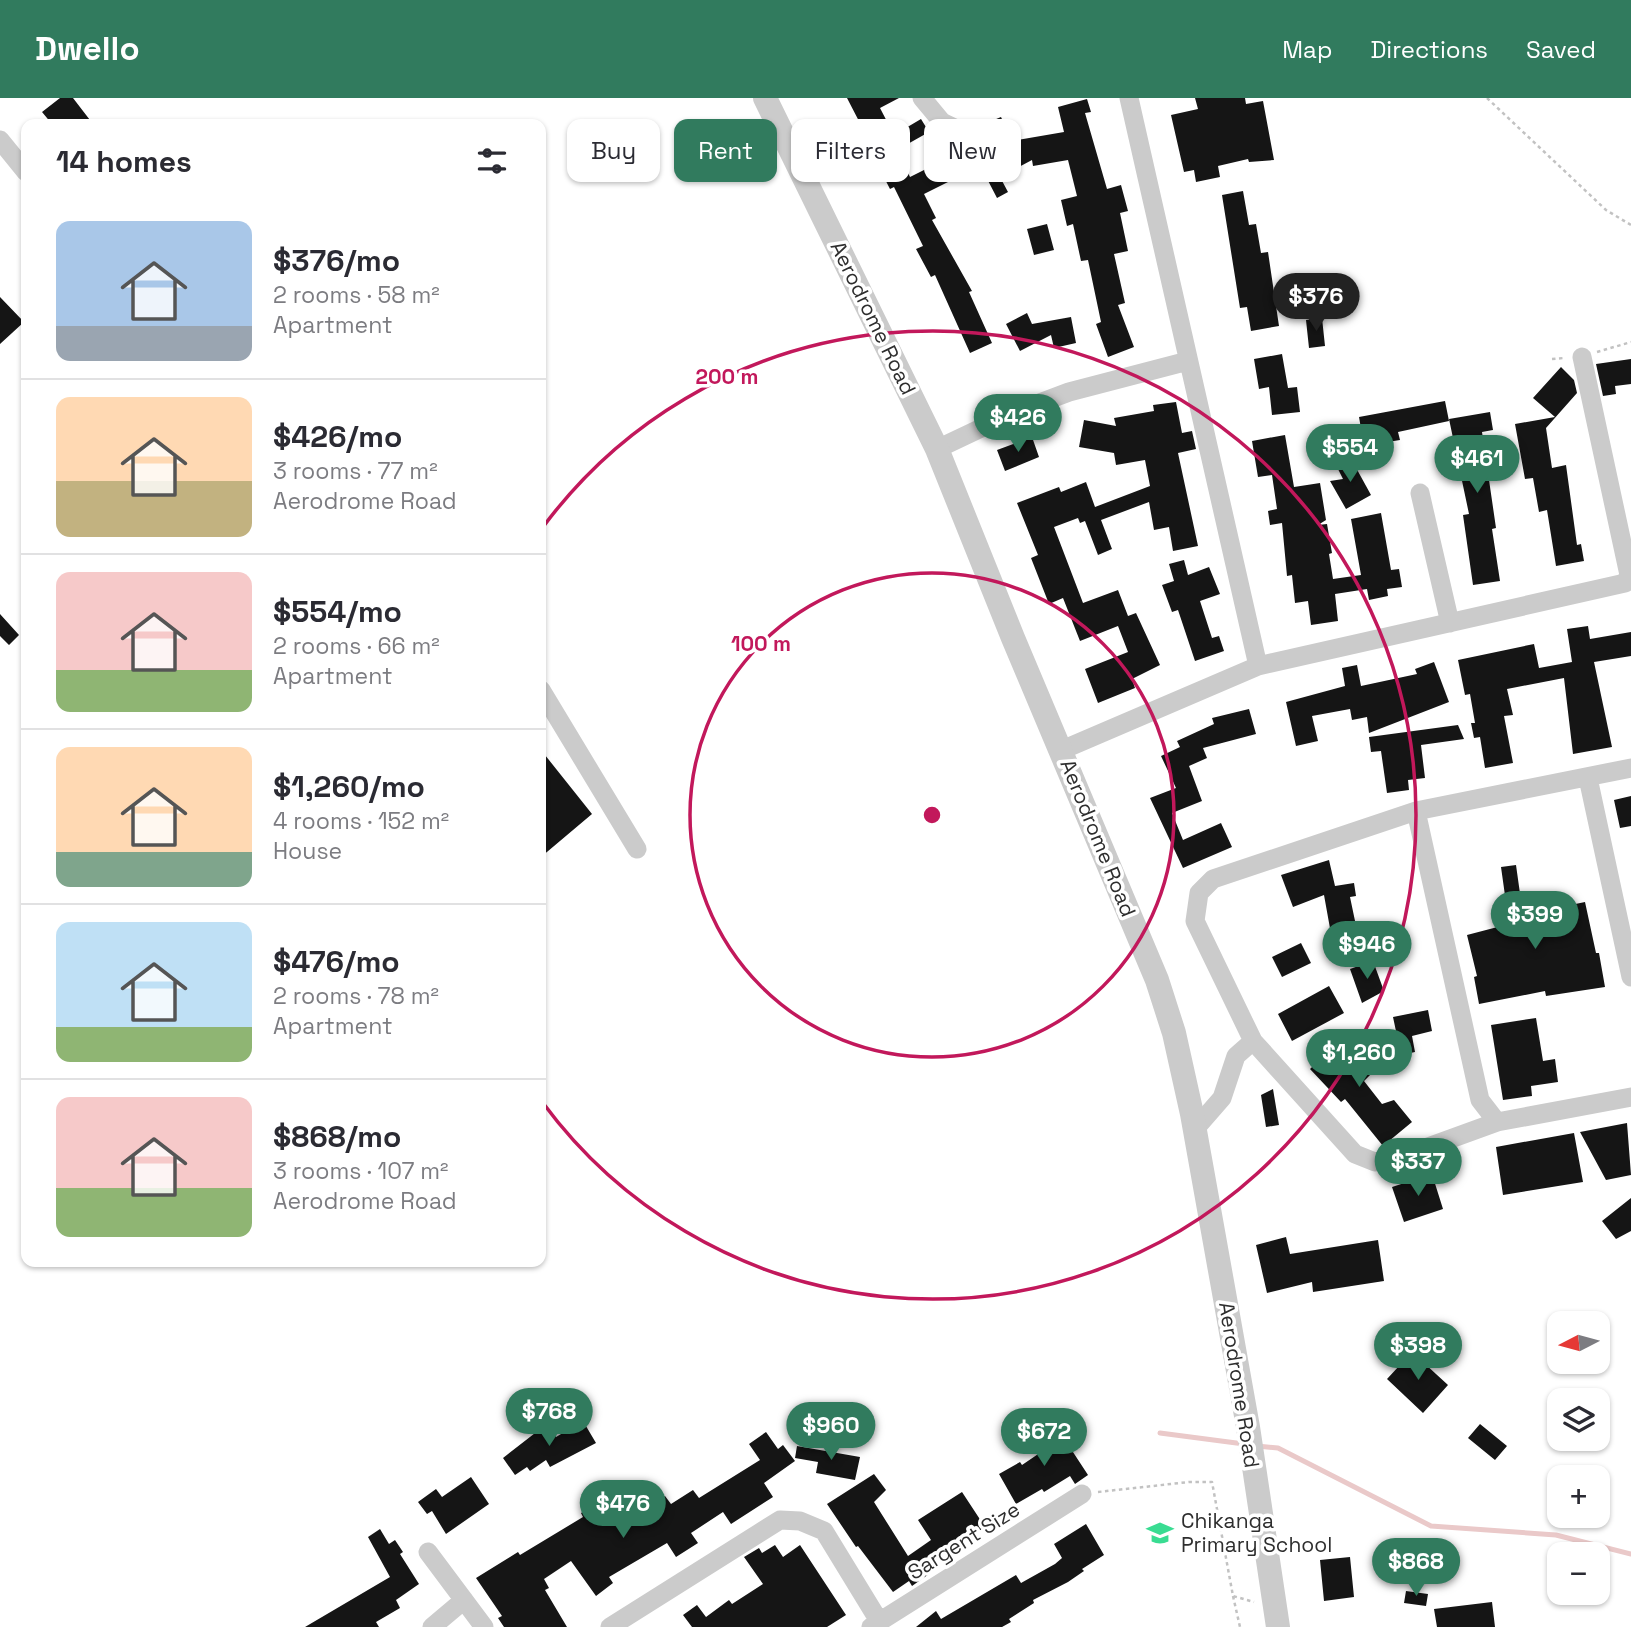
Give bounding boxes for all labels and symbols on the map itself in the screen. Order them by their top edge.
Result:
street label: Aerodrome Road [825,237,922,399]
pin: $376 [1275,274,1357,333]
text: 200 m [696,363,758,390]
pin: $426 [977,394,1059,454]
pin: $554 [1309,424,1391,484]
pin: $461 [1436,436,1518,495]
text: 100 m [731,630,791,657]
street label: Aerodrome Road [1055,755,1142,921]
centre of rings [920,803,944,827]
pin: $399 [1494,892,1576,951]
pin: $946 [1326,922,1408,981]
pin: $1,260 [1302,1030,1416,1089]
pin: $337 [1377,1138,1459,1198]
street label: Aerodrome Road [1213,1300,1266,1470]
north arrow [1547,1311,1610,1374]
pin: $398 [1377,1322,1459,1382]
pin: $768 [508,1388,590,1448]
pin: $960 [790,1402,872,1462]
pin: $672 [1003,1408,1085,1468]
pin: $476 [582,1480,664,1540]
street label: Sargent Size [903,1495,1025,1586]
place label: Chikanga Primary School [1181,1507,1332,1558]
school or university icon: Chikanga Primary School [1145,1518,1175,1548]
pin: $868 [1375,1538,1457,1598]

